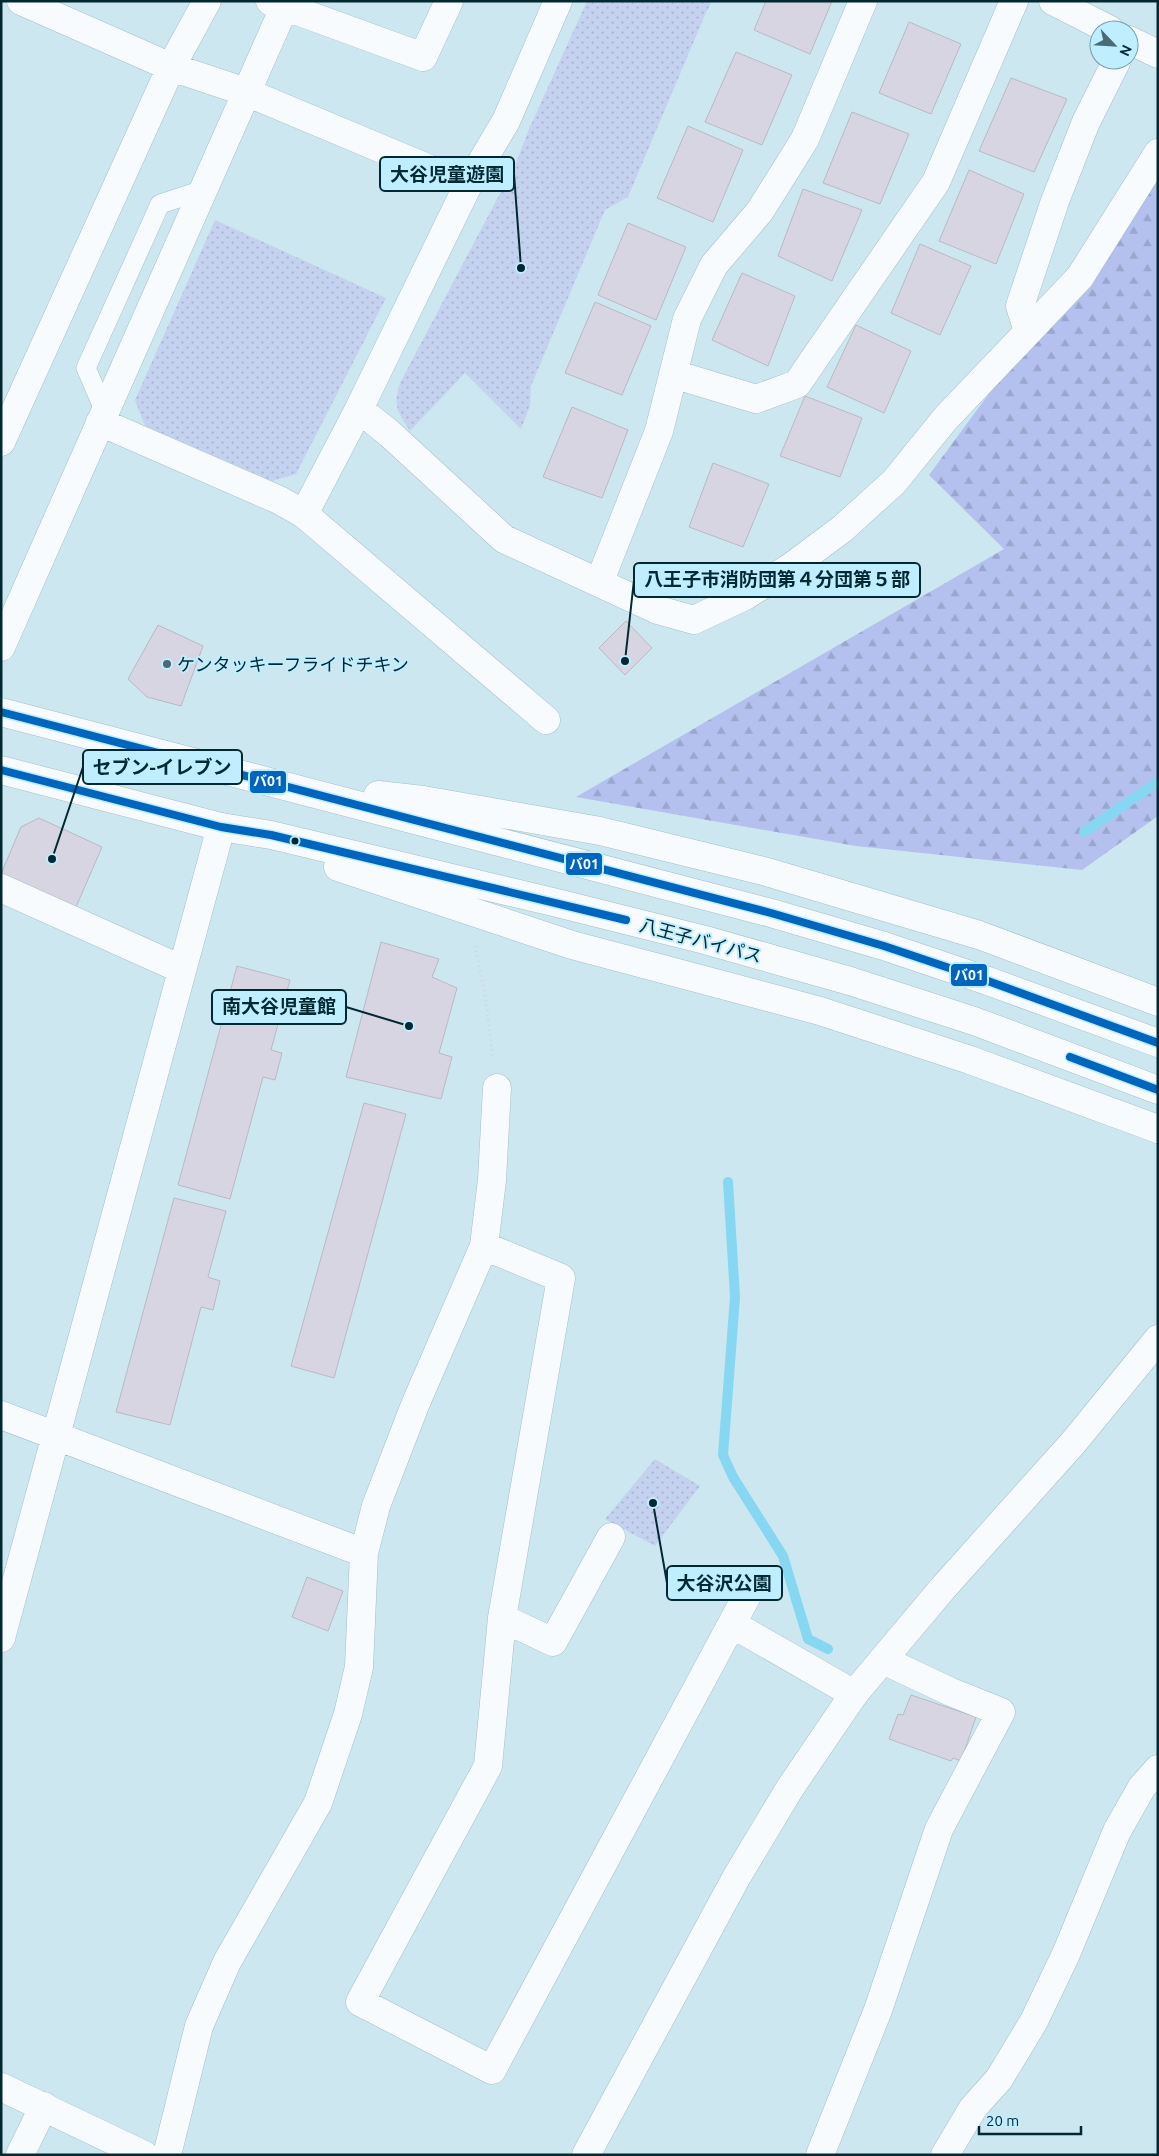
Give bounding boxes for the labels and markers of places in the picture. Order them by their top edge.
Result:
callout: 大谷児童遊園 [380,157,514,191]
callout: 八王子市消防団第４分団第５部 [634,563,920,597]
place label: ケンタッキーフライドチキン [177,654,409,674]
marker: ケンタッキーフライドチキン [161,658,173,670]
callout: セブン-イレブン [83,750,242,784]
unlabelled marker [290,836,300,846]
callout: 南大谷児童館 [212,990,346,1024]
callout: 大谷沢公園 [667,1566,782,1600]

